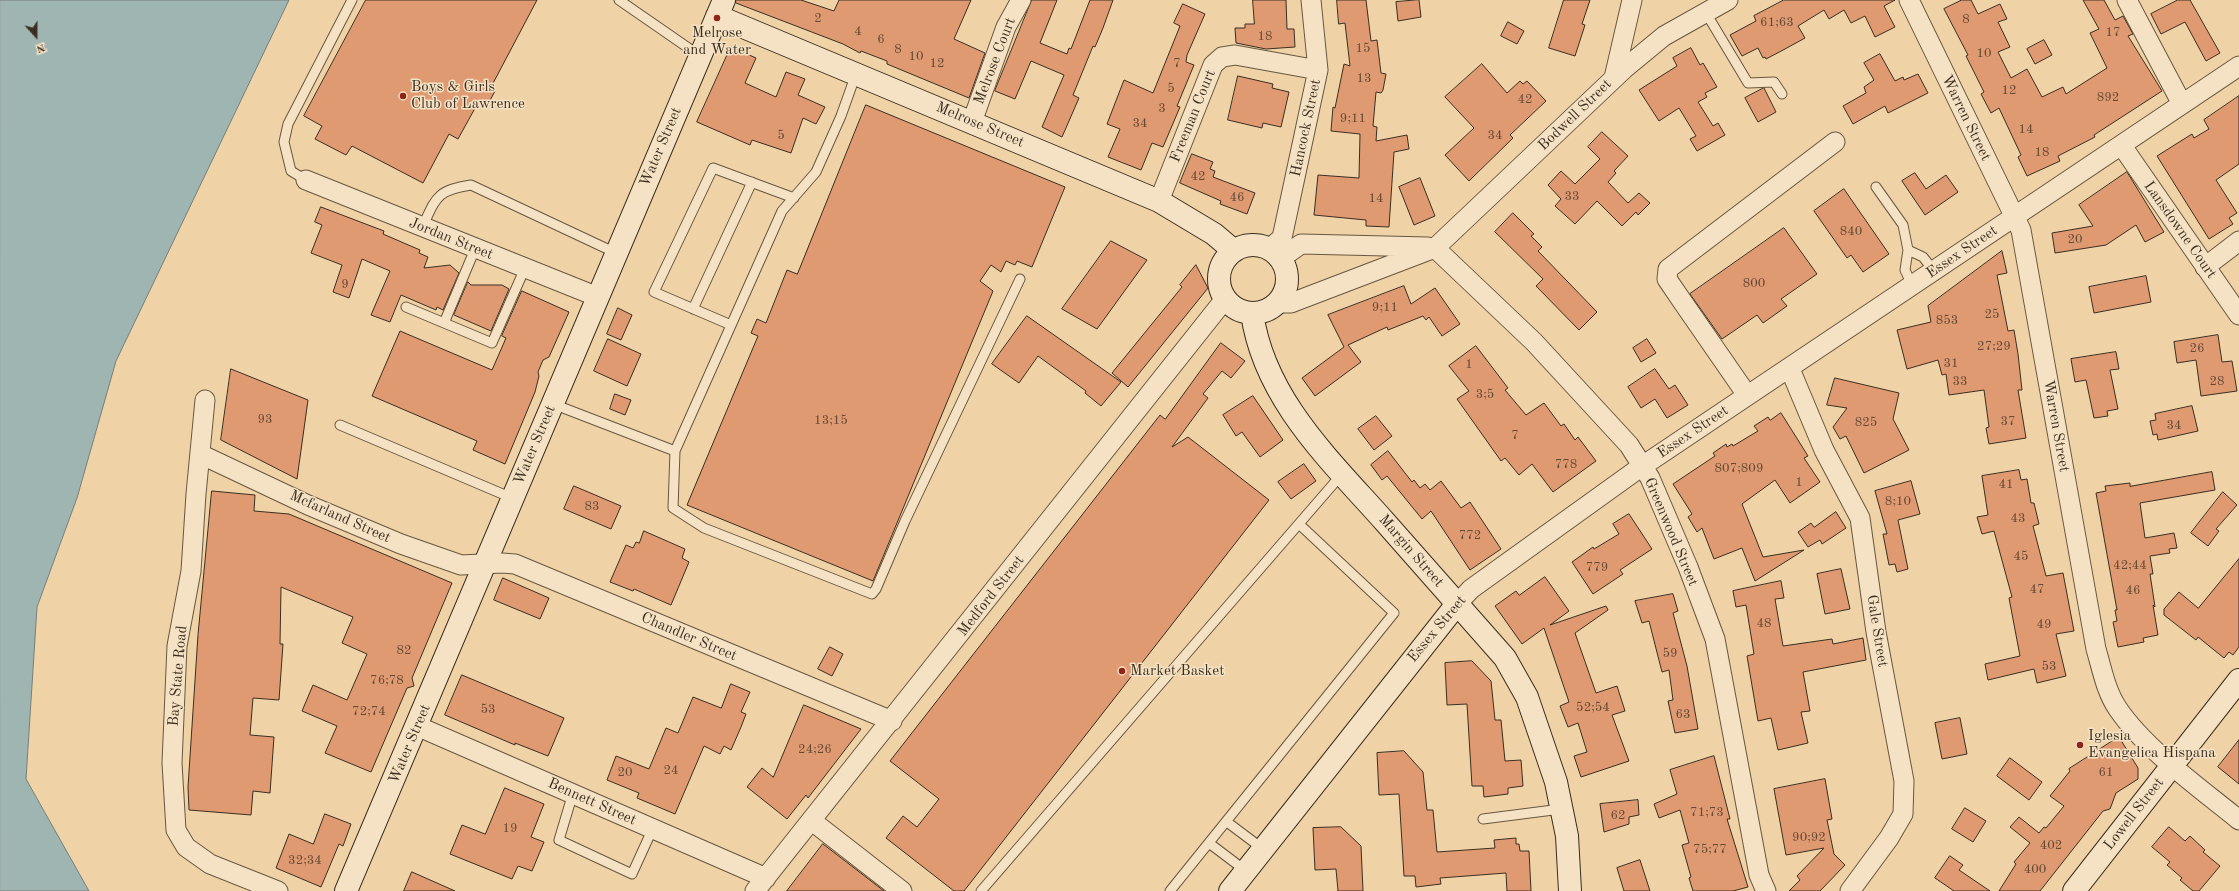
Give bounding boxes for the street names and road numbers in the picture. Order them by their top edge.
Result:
street label: Melrose Court [970,15,1020,107]
street label: Freeman Court [1166,67,1220,165]
street label: Warren Street [1937,72,1995,164]
street label: Bodwell Street [1534,75,1616,155]
street label: Hancock Street [1287,77,1325,179]
street label: Melrose Street [933,98,1027,152]
street label: Water Street [636,105,686,189]
street label: Lansdowne Court [2140,178,2220,282]
street label: Jordan Street [406,214,496,264]
street label: Essex Street [1923,222,2001,282]
street label: Warren Street [2039,378,2073,474]
street label: Essex Street [1654,402,1732,462]
street label: Water Street [510,403,560,487]
street label: Greenwood Street [1640,475,1702,589]
street label: Mcfarland Street [287,487,393,547]
street label: Margin Street [1375,511,1447,591]
street label: Medford Street [954,552,1028,640]
street label: Essex Street [1404,592,1470,666]
street label: Gale Street [1862,593,1892,669]
street label: Chandler Street [638,609,740,665]
street label: Bay State Road [165,625,191,727]
street label: Water Street [385,702,435,786]
street label: Bennett Street [545,774,639,830]
street label: Lowell Street [2100,774,2168,854]

